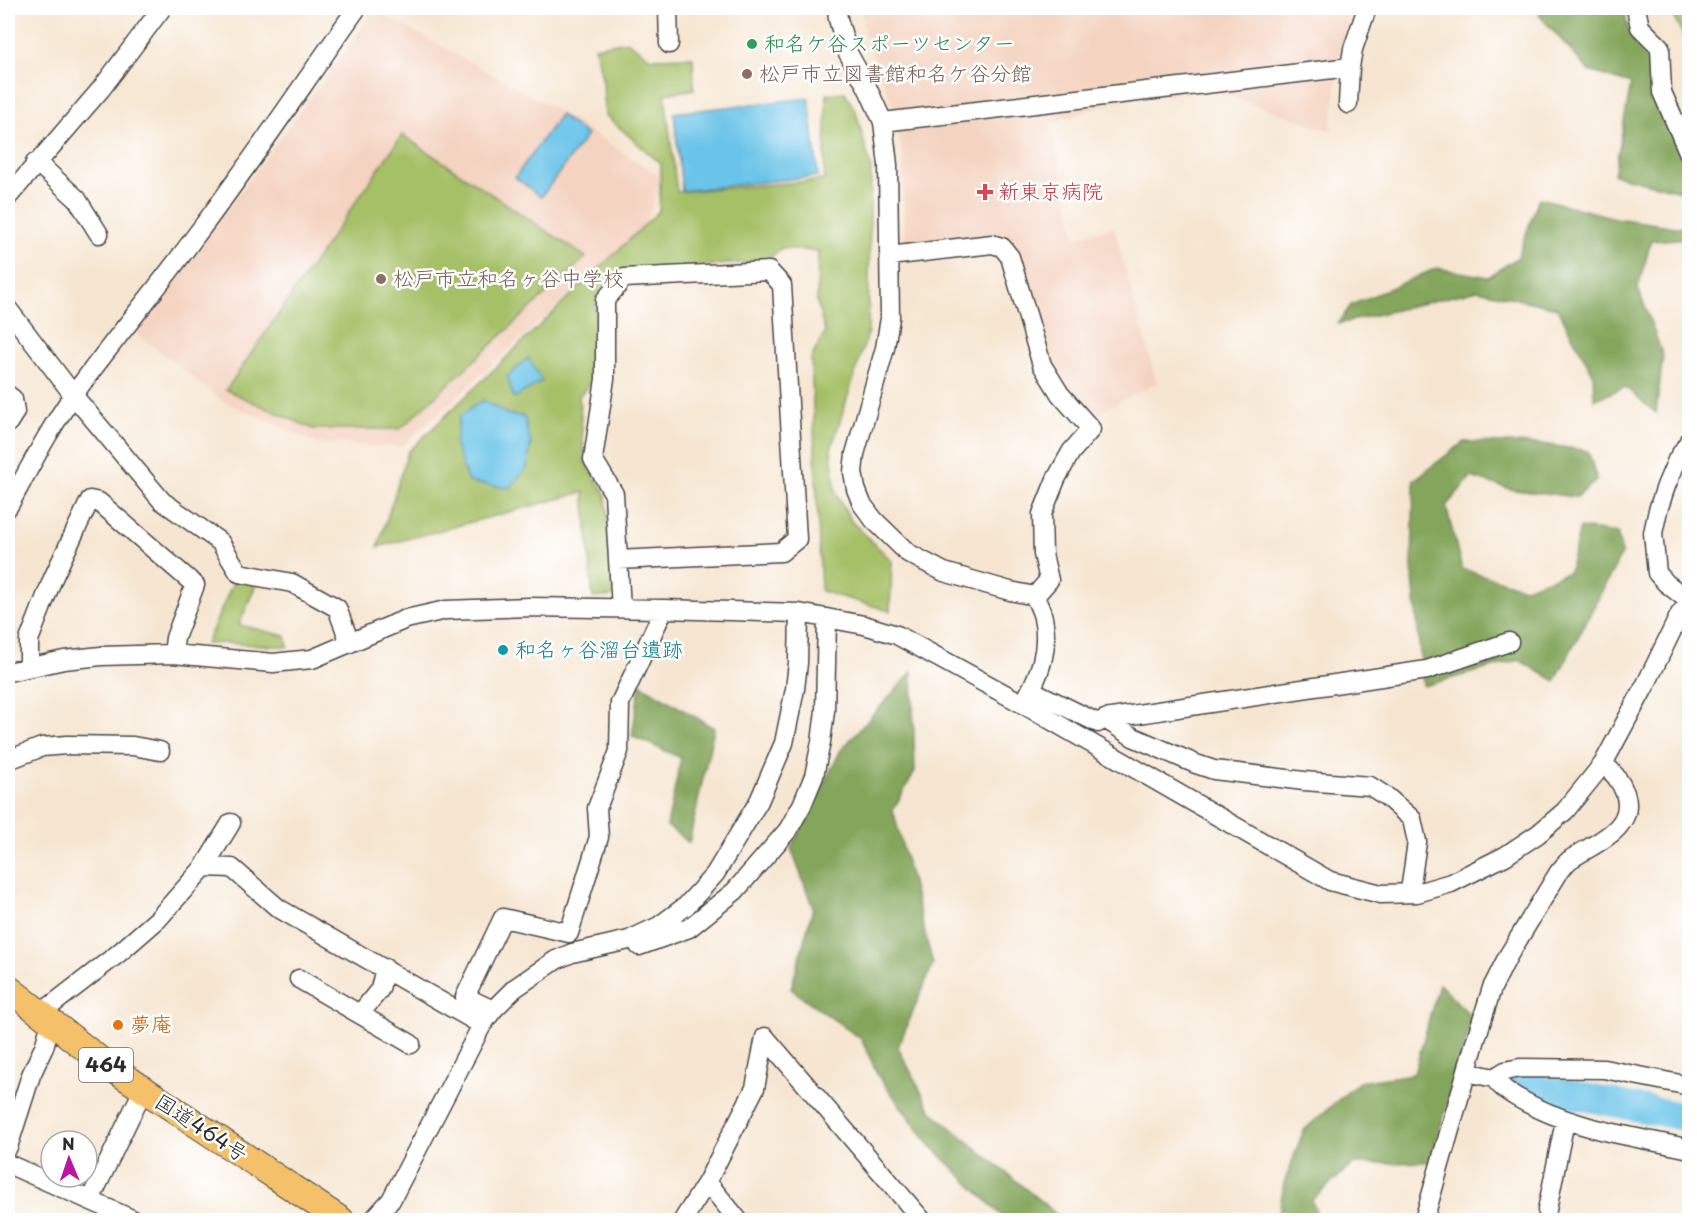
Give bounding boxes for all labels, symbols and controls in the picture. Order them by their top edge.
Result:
place label: 和名ケ谷スポーツセンター [764,26,1015,58]
marker: 和名ケ谷スポーツセンター [745,37,759,51]
place label: 松戸市立図書館和名ケ谷分館 [759,56,1032,88]
marker: 松戸市立図書館和名ケ谷分館 [740,67,754,81]
place label: 新東京病院 [998,174,1103,206]
marker: 新東京病院 [976,183,994,201]
place label: 松戸市立和名ヶ谷中学校 [393,261,624,293]
marker: 松戸市立和名ヶ谷中学校 [374,272,388,286]
place label: 和名ヶ谷溜台遺跡 [515,632,683,664]
marker: 和名ヶ谷溜台遺跡 [496,643,510,657]
place label: 夢庵 [130,1007,172,1039]
marker: 夢庵 [111,1018,125,1032]
road number: 464 [79,1048,133,1082]
street label: 国道464号 [149,1084,255,1168]
north arrow [39,1129,99,1189]
text: N [62,1131,75,1155]

